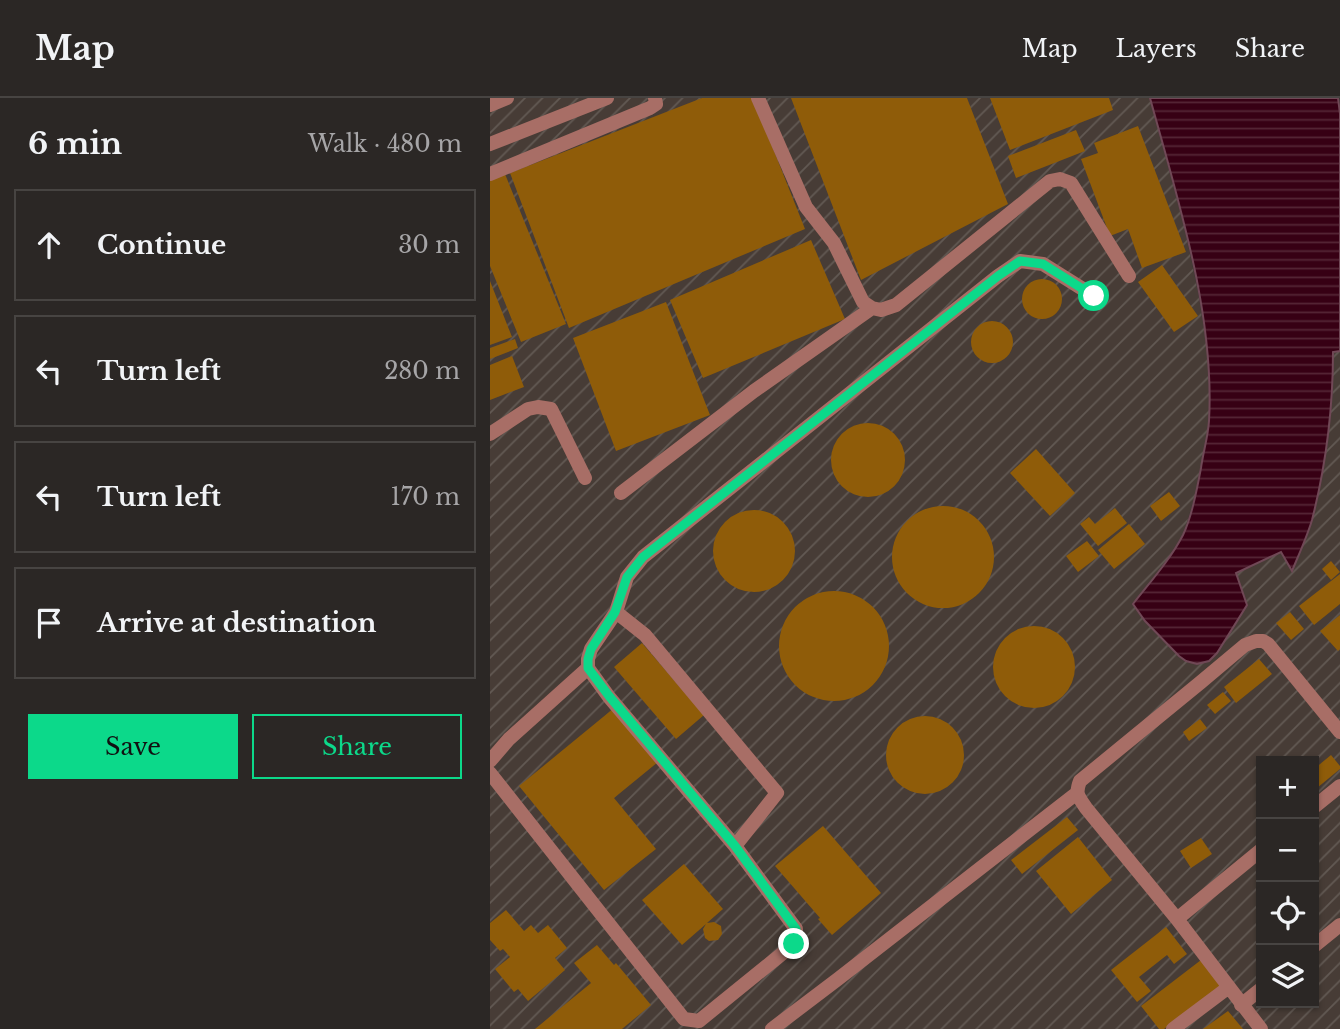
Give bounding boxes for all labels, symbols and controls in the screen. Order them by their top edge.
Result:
text: Map [35,28,115,69]
text: Map [1022,34,1078,63]
text: Layers [1116,34,1197,63]
text: Share [1235,34,1305,63]
text: 6 min [28,125,122,162]
text: Walk · 480 m [308,130,462,158]
icon: ahead [30,226,68,264]
text: Continue [97,229,226,261]
text: 30 m [398,231,460,259]
route start [1078,280,1109,311]
icon: left [30,352,68,390]
text: Turn left [97,355,221,387]
text: 280 m [384,357,460,385]
icon: left [30,478,68,516]
text: Turn left [97,481,221,513]
text: 170 m [390,483,460,511]
icon: arrive [30,604,68,642]
text: Arrive at destination [97,607,377,639]
button: Save [28,714,238,779]
button: Share [252,714,462,779]
map controls [1256,756,1319,1008]
button: + [1256,756,1319,819]
button: − [1256,819,1319,882]
button: locate [1256,882,1319,945]
route end [778,928,809,959]
button: layers [1256,945,1319,1008]

